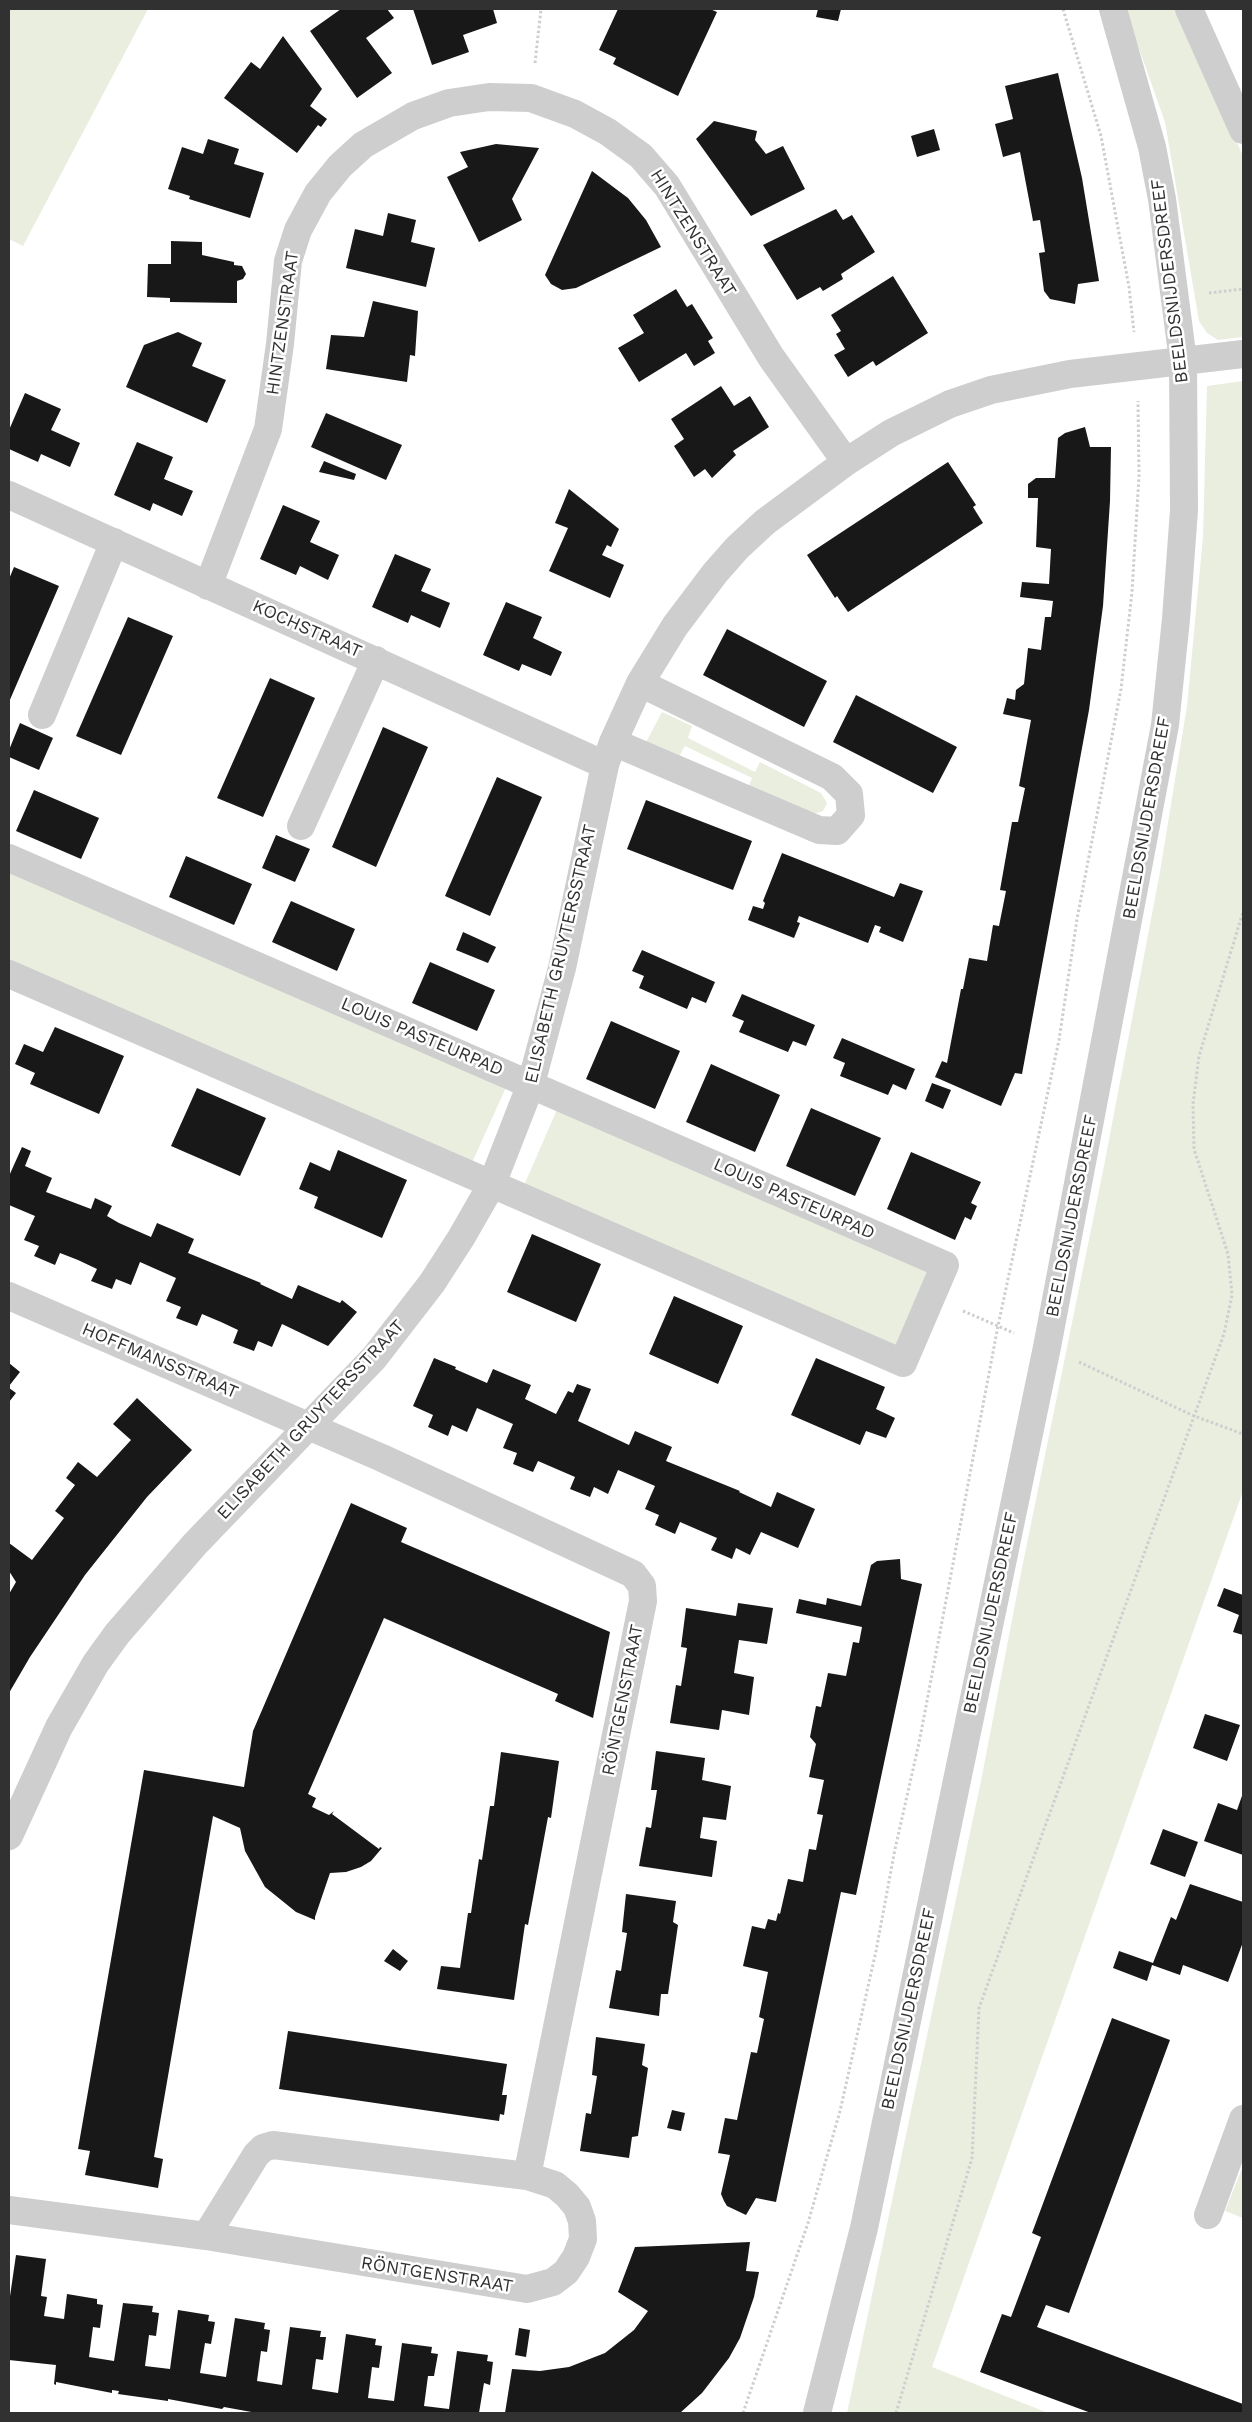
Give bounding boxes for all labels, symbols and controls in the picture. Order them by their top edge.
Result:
street label: HINTZENSTRAAT [645,166,741,300]
street label: BEELDSNIJDERSDREEF [1147,178,1193,384]
street label: HINTZENSTRAAT [262,249,304,397]
street label: KOCHSTRAAT [249,595,365,663]
street label: BEELDSNIJDERSDREEF [1119,715,1175,921]
street label: ELISABETH GRUYTERSSTRAAT [521,822,601,1086]
street label: LOUIS PASTEURPAD [337,993,507,1081]
street label: BEELDSNIJDERSDREEF [1042,1113,1102,1319]
street label: LOUIS PASTEURPAD [710,1154,878,1244]
street label: ELISABETH GRUYTERSSTRAAT [213,1316,409,1524]
street label: HOFFMANSSTRAAT [79,1318,241,1404]
street label: BEELDSNIJDERSDREEF [959,1510,1023,1716]
street label: RÖNTGENSTRAAT [598,1623,648,1777]
street label: BEELDSNIJDERSDREEF [877,1906,941,2112]
street label: RÖNTGENSTRAAT [359,2252,515,2298]

